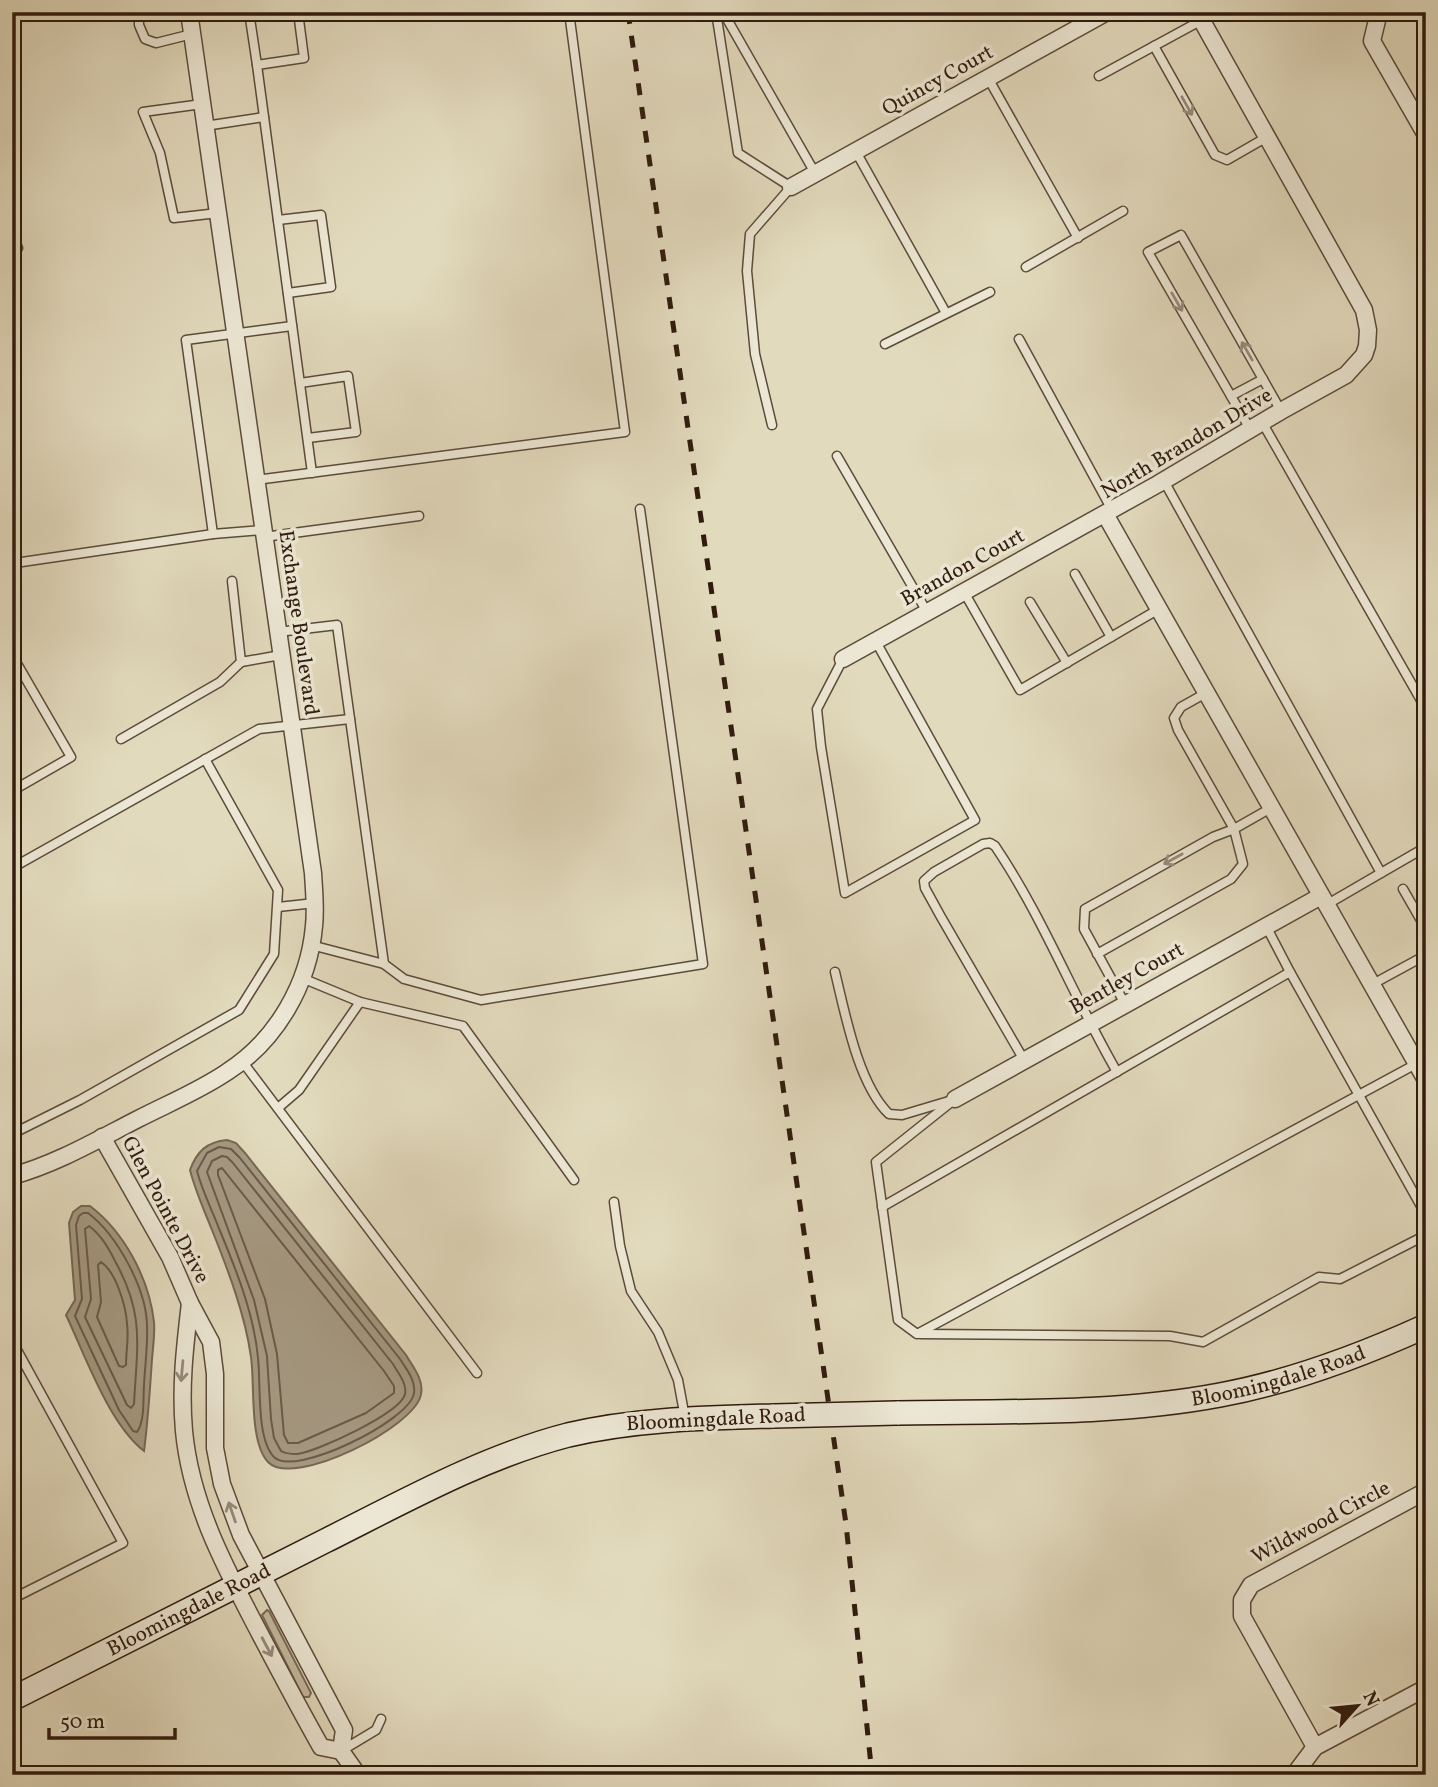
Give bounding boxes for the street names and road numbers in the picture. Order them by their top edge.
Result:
street label: Quincy Court [877,38,999,124]
street label: North Brandon Drive [1096,381,1278,507]
street label: Brandon Court [896,522,1030,614]
street label: Exchange Boulevard [271,529,325,717]
street label: Bentley Court [1065,936,1189,1022]
street label: Glen Pointe Drive [114,1131,216,1289]
street label: Bloomingdale Road [1189,1339,1370,1414]
street label: Bloomingdale Road [625,1401,807,1439]
street label: Wildwood Circle [1247,1474,1395,1572]
street label: Bloomingdale Road [102,1556,276,1664]

